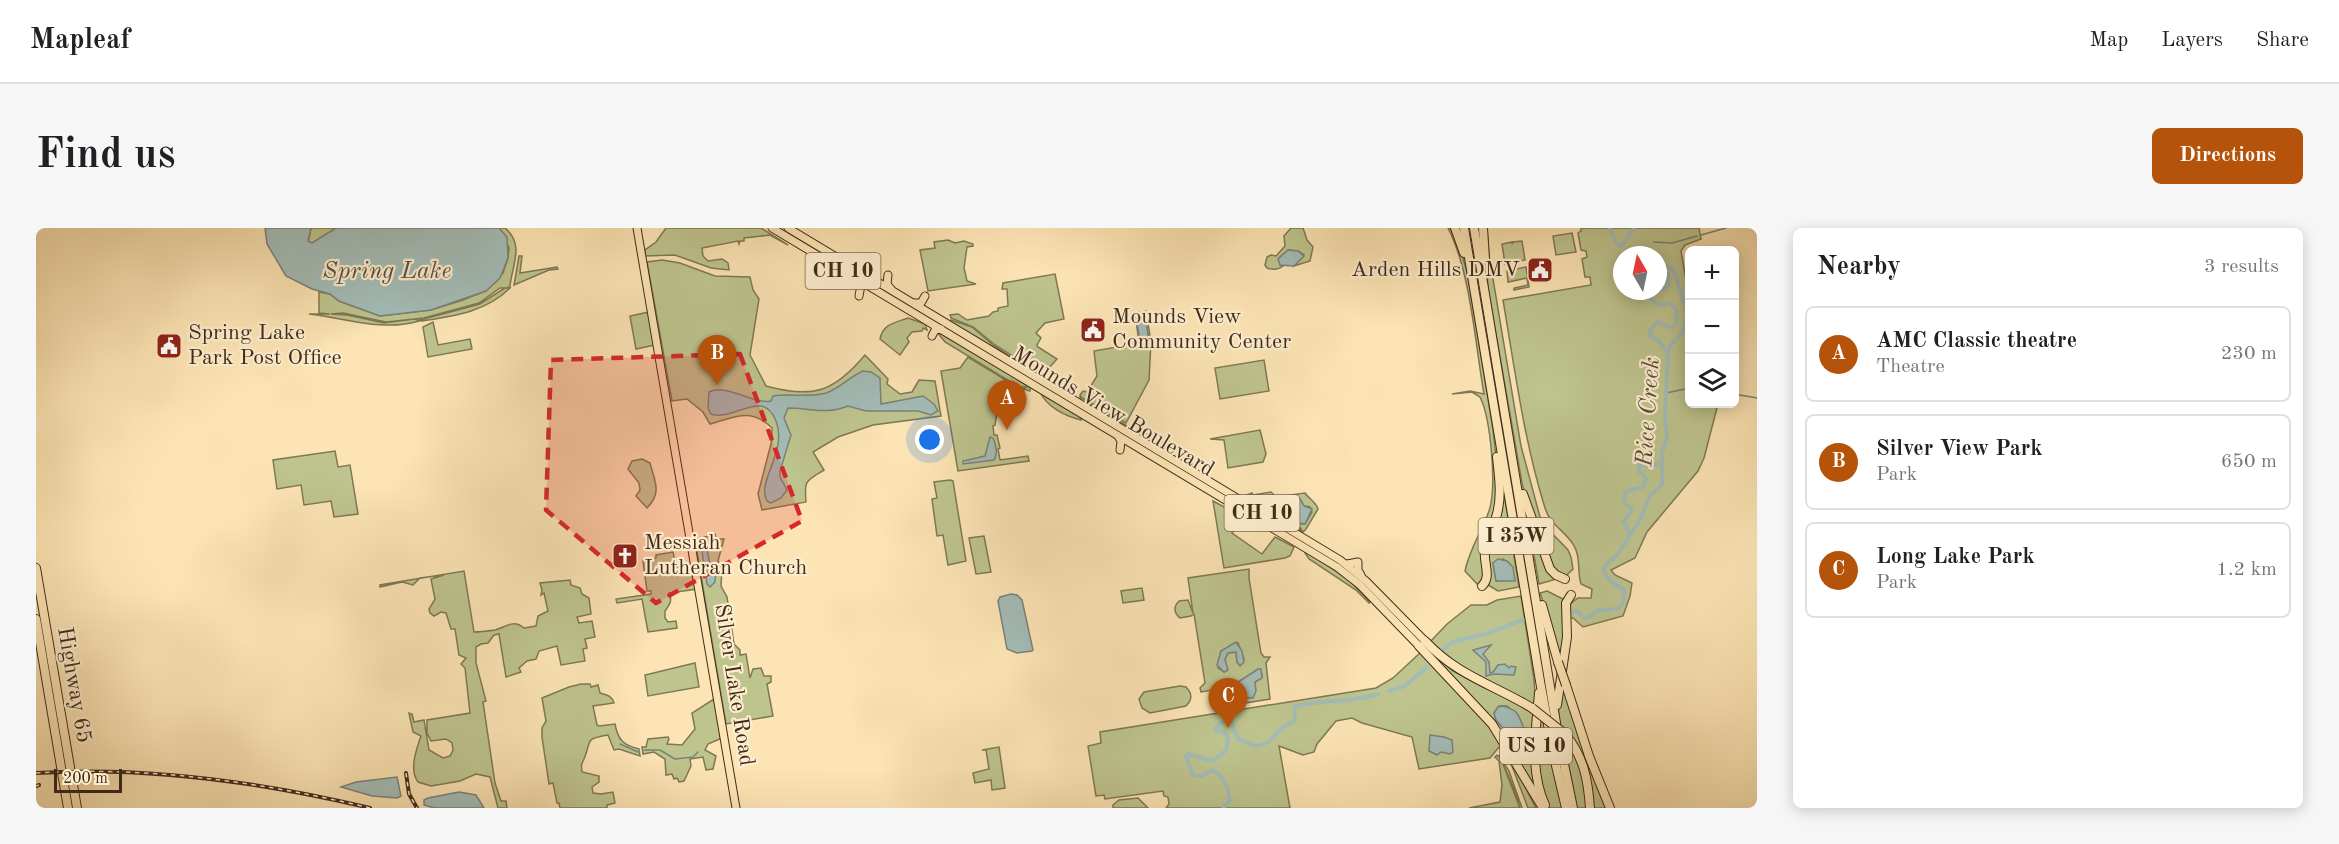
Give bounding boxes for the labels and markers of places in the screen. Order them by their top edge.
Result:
public building icon: Arden Hills DMV [1525,255,1555,285]
place label: Arden Hills DMV [1351,259,1520,281]
place label: Mounds View Community Center [1112,306,1291,353]
public building icon: Mounds View Community Center [1078,315,1108,345]
place label: Spring Lake Park Post Office [188,322,342,369]
public building icon: Spring Lake Park Post Office [154,331,184,361]
pin: B [698,336,736,385]
pin: A [988,380,1026,430]
place label: Messiah Lutheran Church [644,532,807,579]
church icon: Messiah Lutheran Church [610,541,640,571]
pin: C [1208,678,1248,728]

